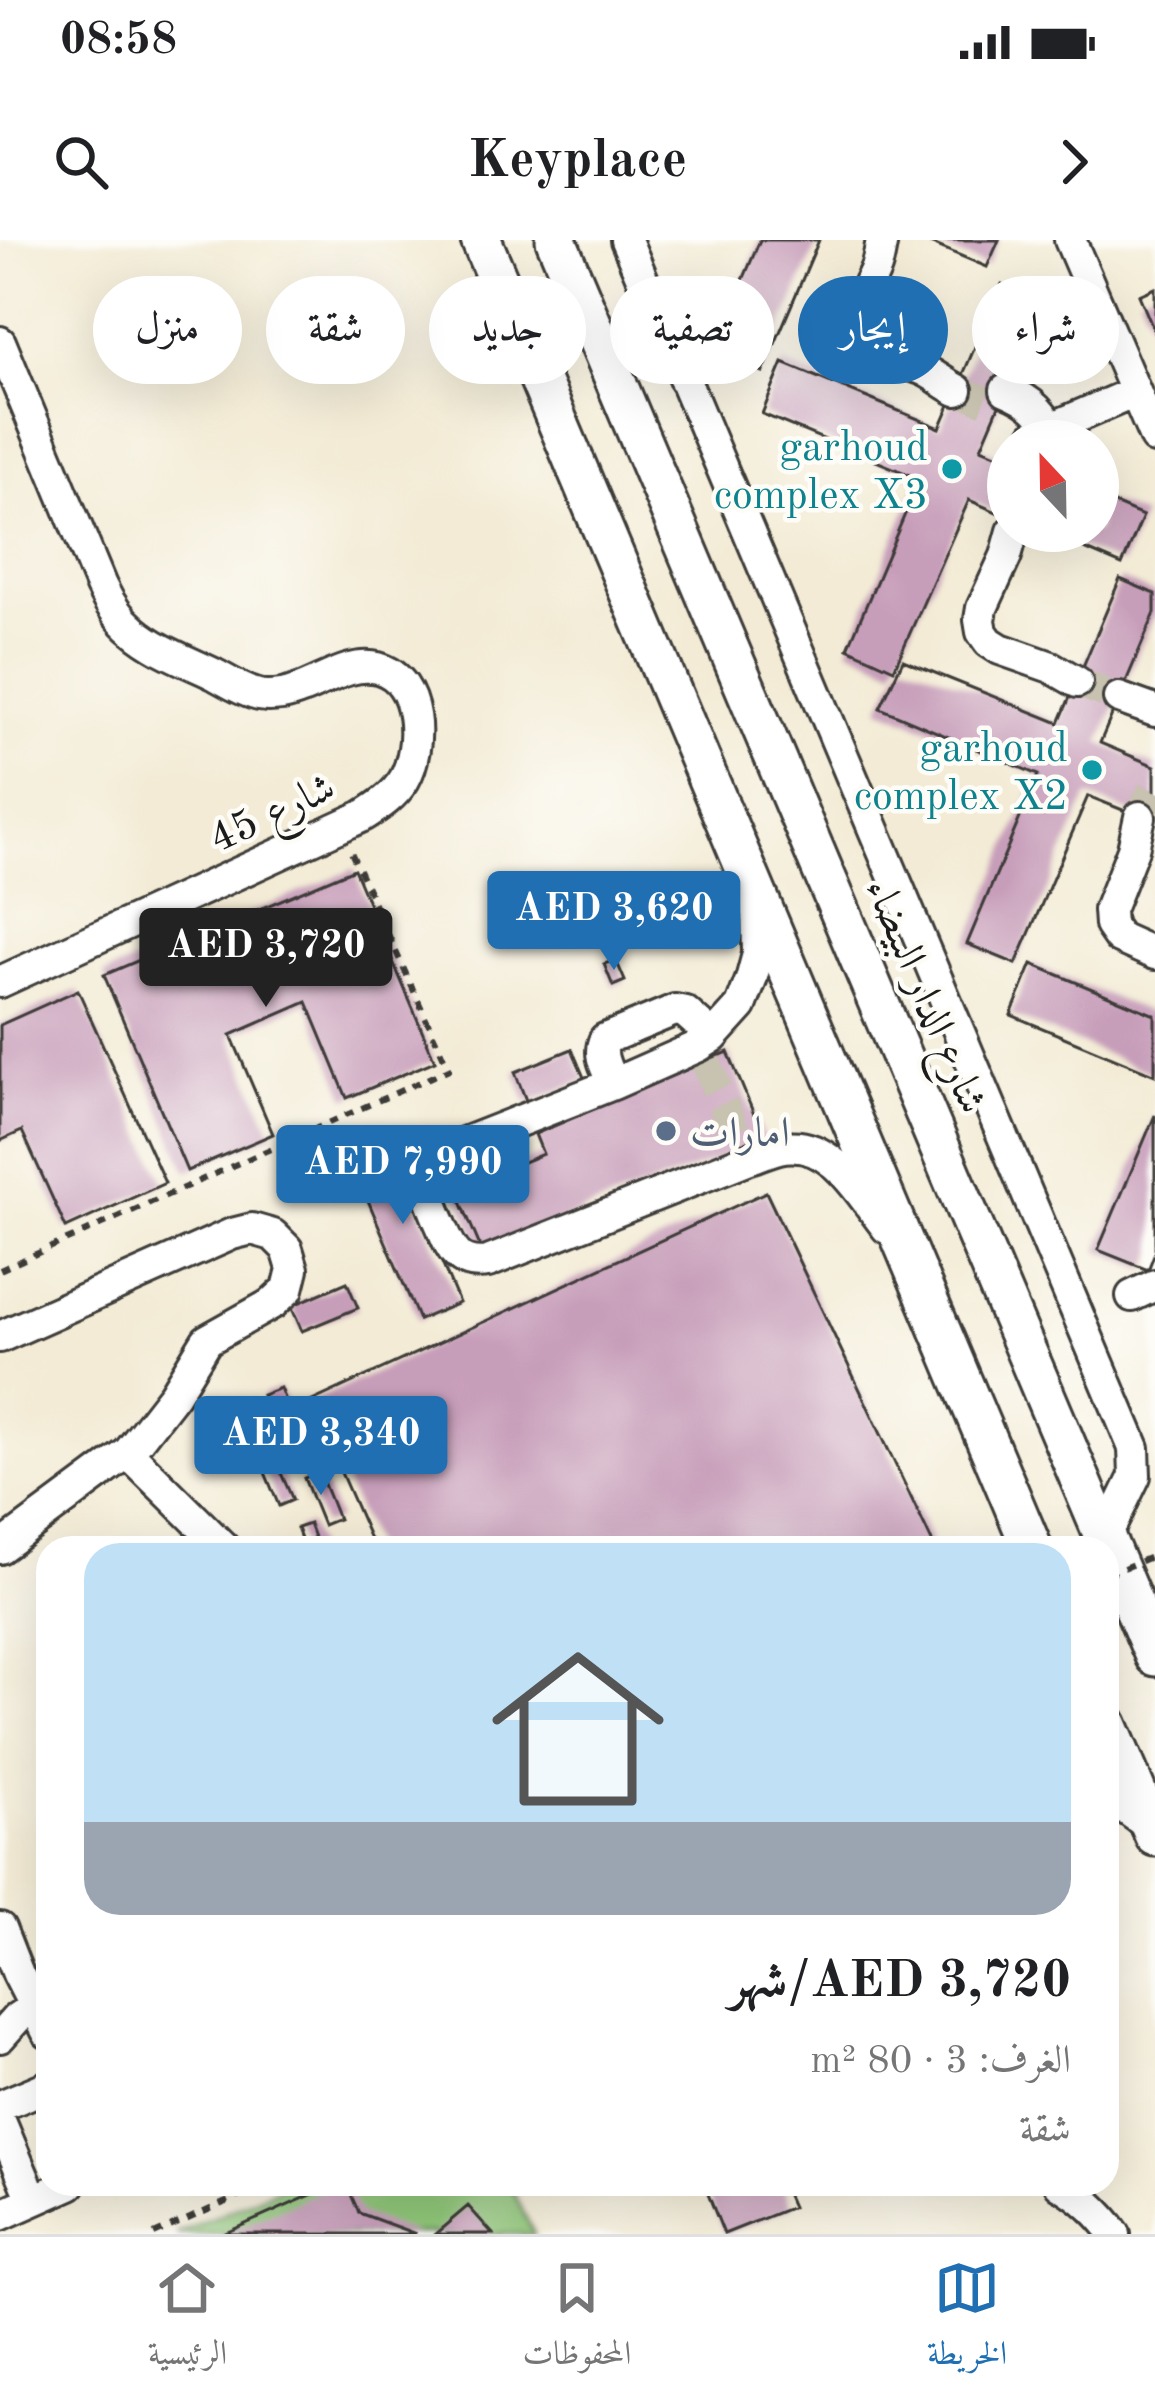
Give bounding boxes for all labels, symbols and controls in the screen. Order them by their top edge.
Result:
text: 08:58 [60,19,177,64]
icon: search [48,129,114,195]
icon: forward [1041,129,1107,195]
text: Keyplace [468,135,687,189]
chip: منزل [93,276,242,384]
chip: شقة [266,276,405,384]
chip: جديد [429,276,586,384]
chip: تصفية [610,276,774,384]
chip: إيجار [798,276,948,384]
chip: شراء [972,276,1119,384]
north arrow [987,420,1119,552]
map controls [987,420,1119,552]
place label: garhoud complex X3 [714,428,928,518]
marker: garhoud complex X3 [939,456,965,482]
place label: garhoud complex X2 [854,729,1068,819]
marker: garhoud complex X2 [1079,757,1105,783]
street label: شارع 45 [203,767,347,872]
pin: AED 3,620 [477,871,751,973]
street label: شارع الدار البيضاء [846,873,993,1124]
text: AED 3,620 [514,890,714,929]
pin: AED 3,720 [129,908,403,1010]
text: AED 3,720 [166,927,366,966]
place label: امارات [690,1114,790,1156]
marker: امارات [653,1118,679,1144]
pin: AED 7,990 [266,1125,540,1227]
text: AED 7,990 [303,1144,503,1183]
pin: AED 3,340 [184,1396,458,1498]
text: AED 3,340 [221,1415,421,1454]
icon: home [470,1621,686,1837]
text: AED 3,720/شهر [729,1957,1071,2008]
text: الغرف: 3 · 80 m² [811,2042,1071,2081]
text: شقة [1019,2111,1071,2150]
tab: الرئيسية [148,2255,227,2385]
tab: المحفوظات [523,2255,631,2385]
tab: الخريطة [927,2255,1007,2385]

